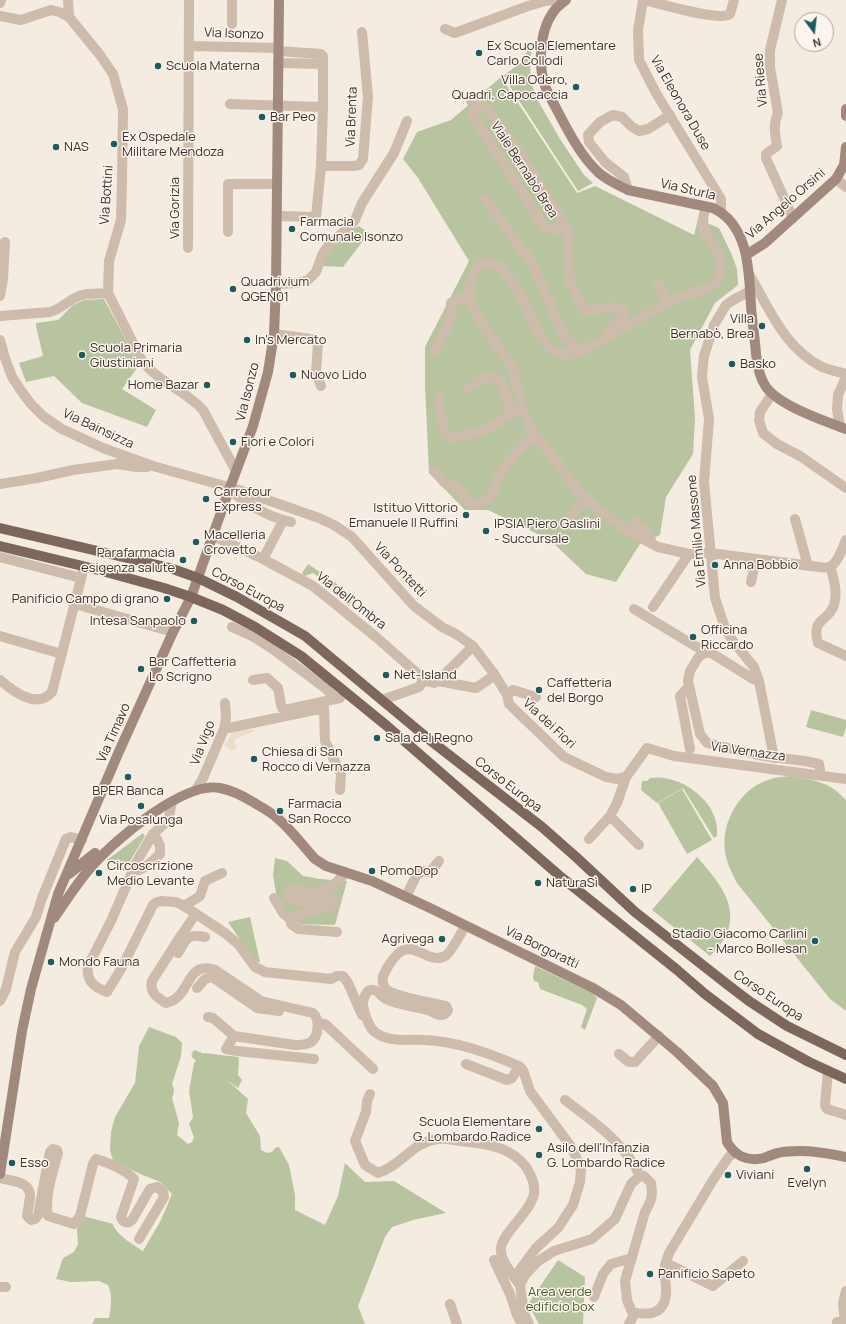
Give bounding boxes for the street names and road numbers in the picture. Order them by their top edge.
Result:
street label: Via Isonzo [204,25,264,43]
street label: Via Eleonora Duse [647,53,713,153]
street label: Via Riese [751,53,771,107]
street label: Via Brenta [343,86,361,148]
street label: Viale Bernabò Brea [487,119,561,221]
street label: Via Bottini [97,165,117,225]
street label: Via Angelo Orsini [743,165,829,243]
street label: Via Sturla [659,176,717,204]
street label: Via Gorizia [167,177,183,239]
street label: Via Isonzo [233,361,263,423]
street label: Via Bainsizza [60,406,136,452]
street label: Via Emilio Massone [684,474,710,588]
street label: Via Pontetti [371,539,429,601]
street label: Corso Europa [209,564,287,616]
street label: Via dell'Ombra [313,569,389,633]
street label: Via dei Fiori [519,696,579,752]
street label: Via Timavo [94,701,134,765]
street label: Via Vigo [187,719,219,767]
street label: Via Vernazza [710,739,786,765]
street label: Corso Europa [471,754,545,816]
street label: Via Borgoratti [503,923,581,973]
street label: Corso Europa [730,967,806,1025]

